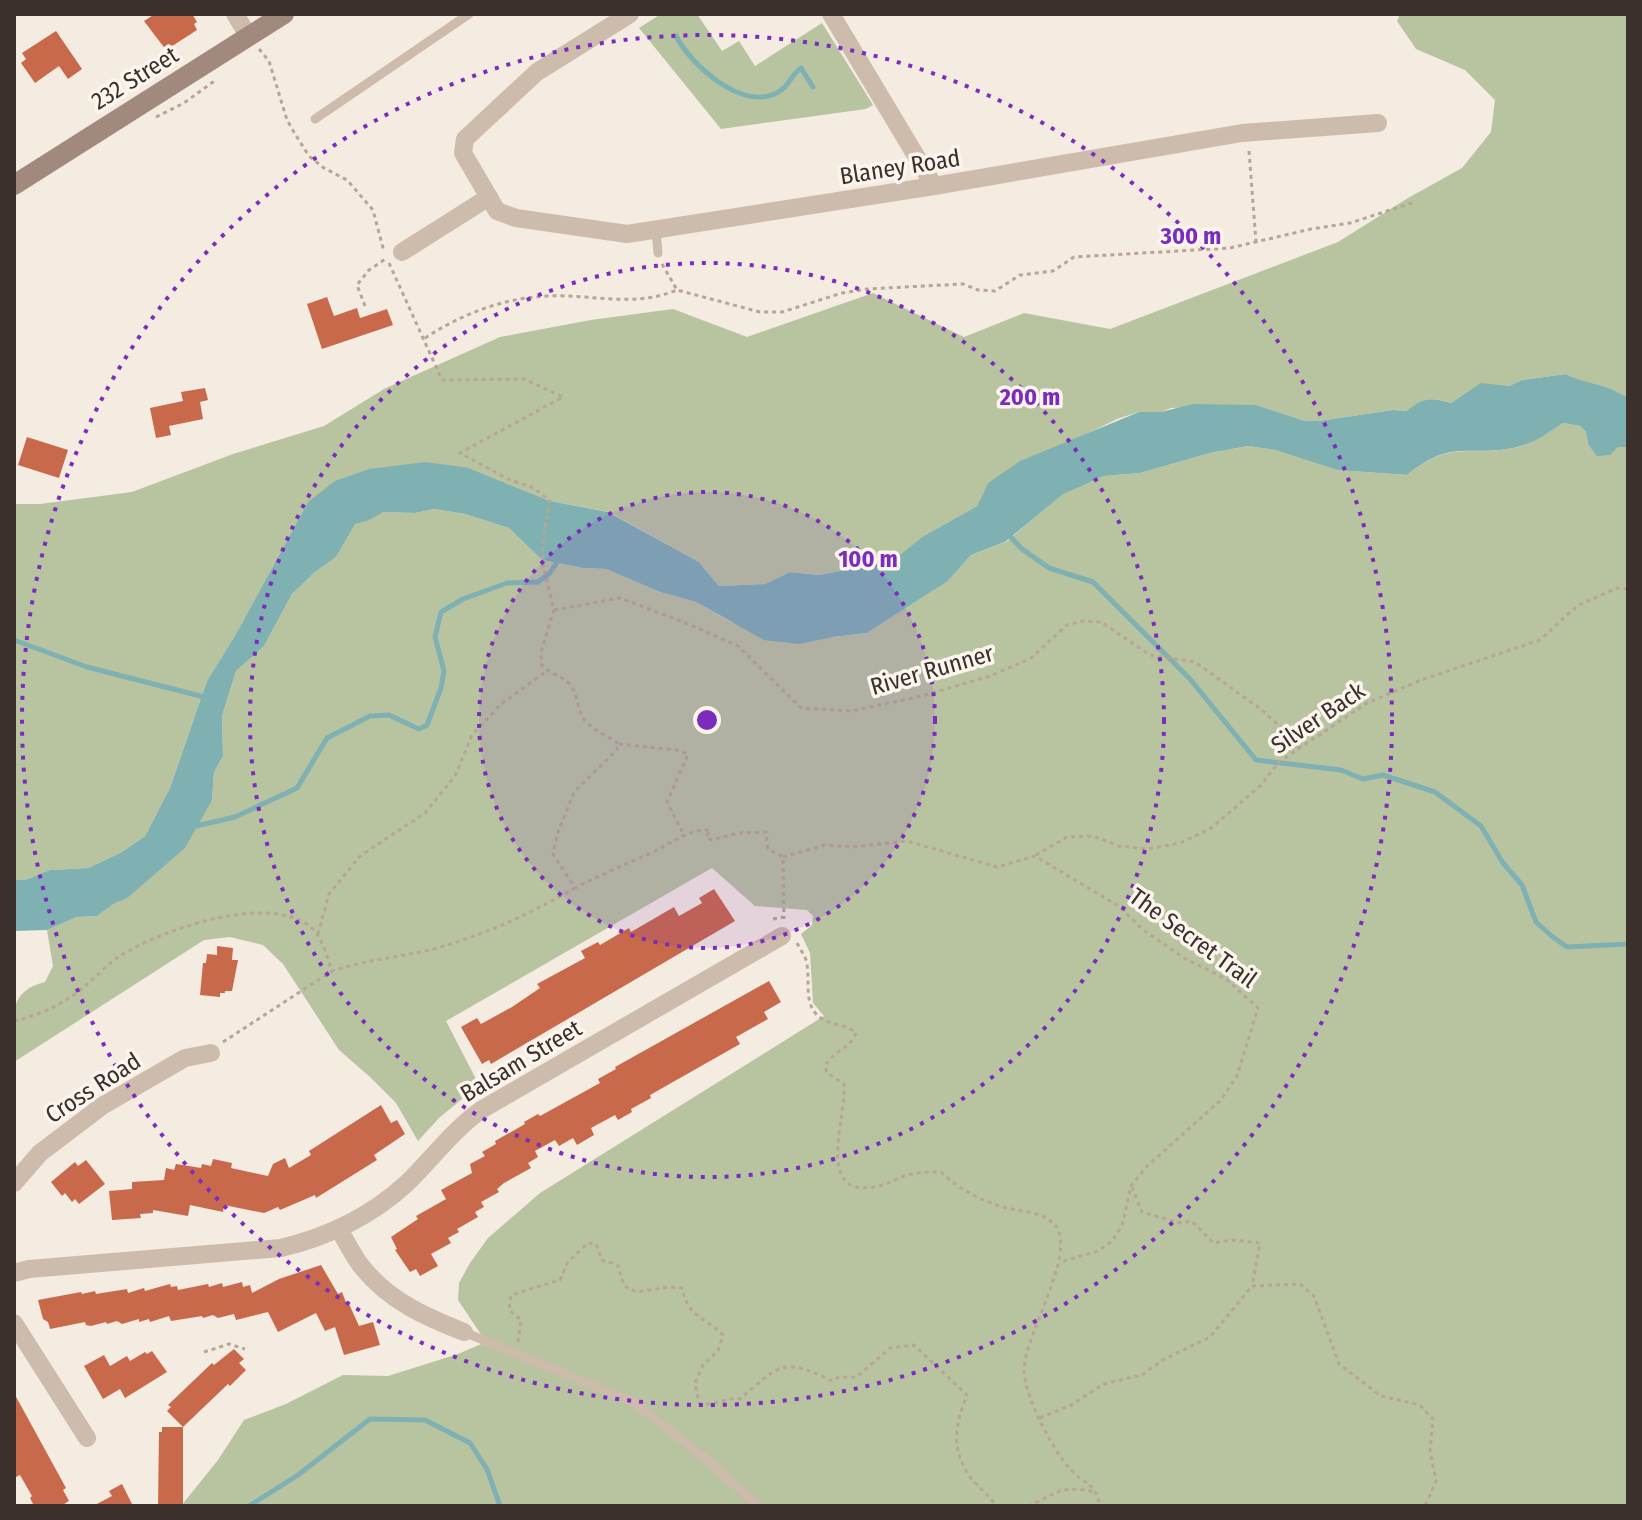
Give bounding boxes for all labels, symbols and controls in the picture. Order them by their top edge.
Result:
street label: 232 Street [87,41,183,115]
street label: Blaney Road [838,144,962,190]
text: 300 m [1160,222,1221,250]
text: 200 m [999,383,1060,411]
text: 100 m [838,545,898,573]
street label: River Runner [867,639,997,701]
street label: Silver Back [1266,676,1371,759]
centre of rings [693,706,721,734]
street label: The Secret Trail [1124,882,1262,994]
street label: Balsam Street [456,1014,587,1108]
street label: Cross Road [40,1047,146,1129]

